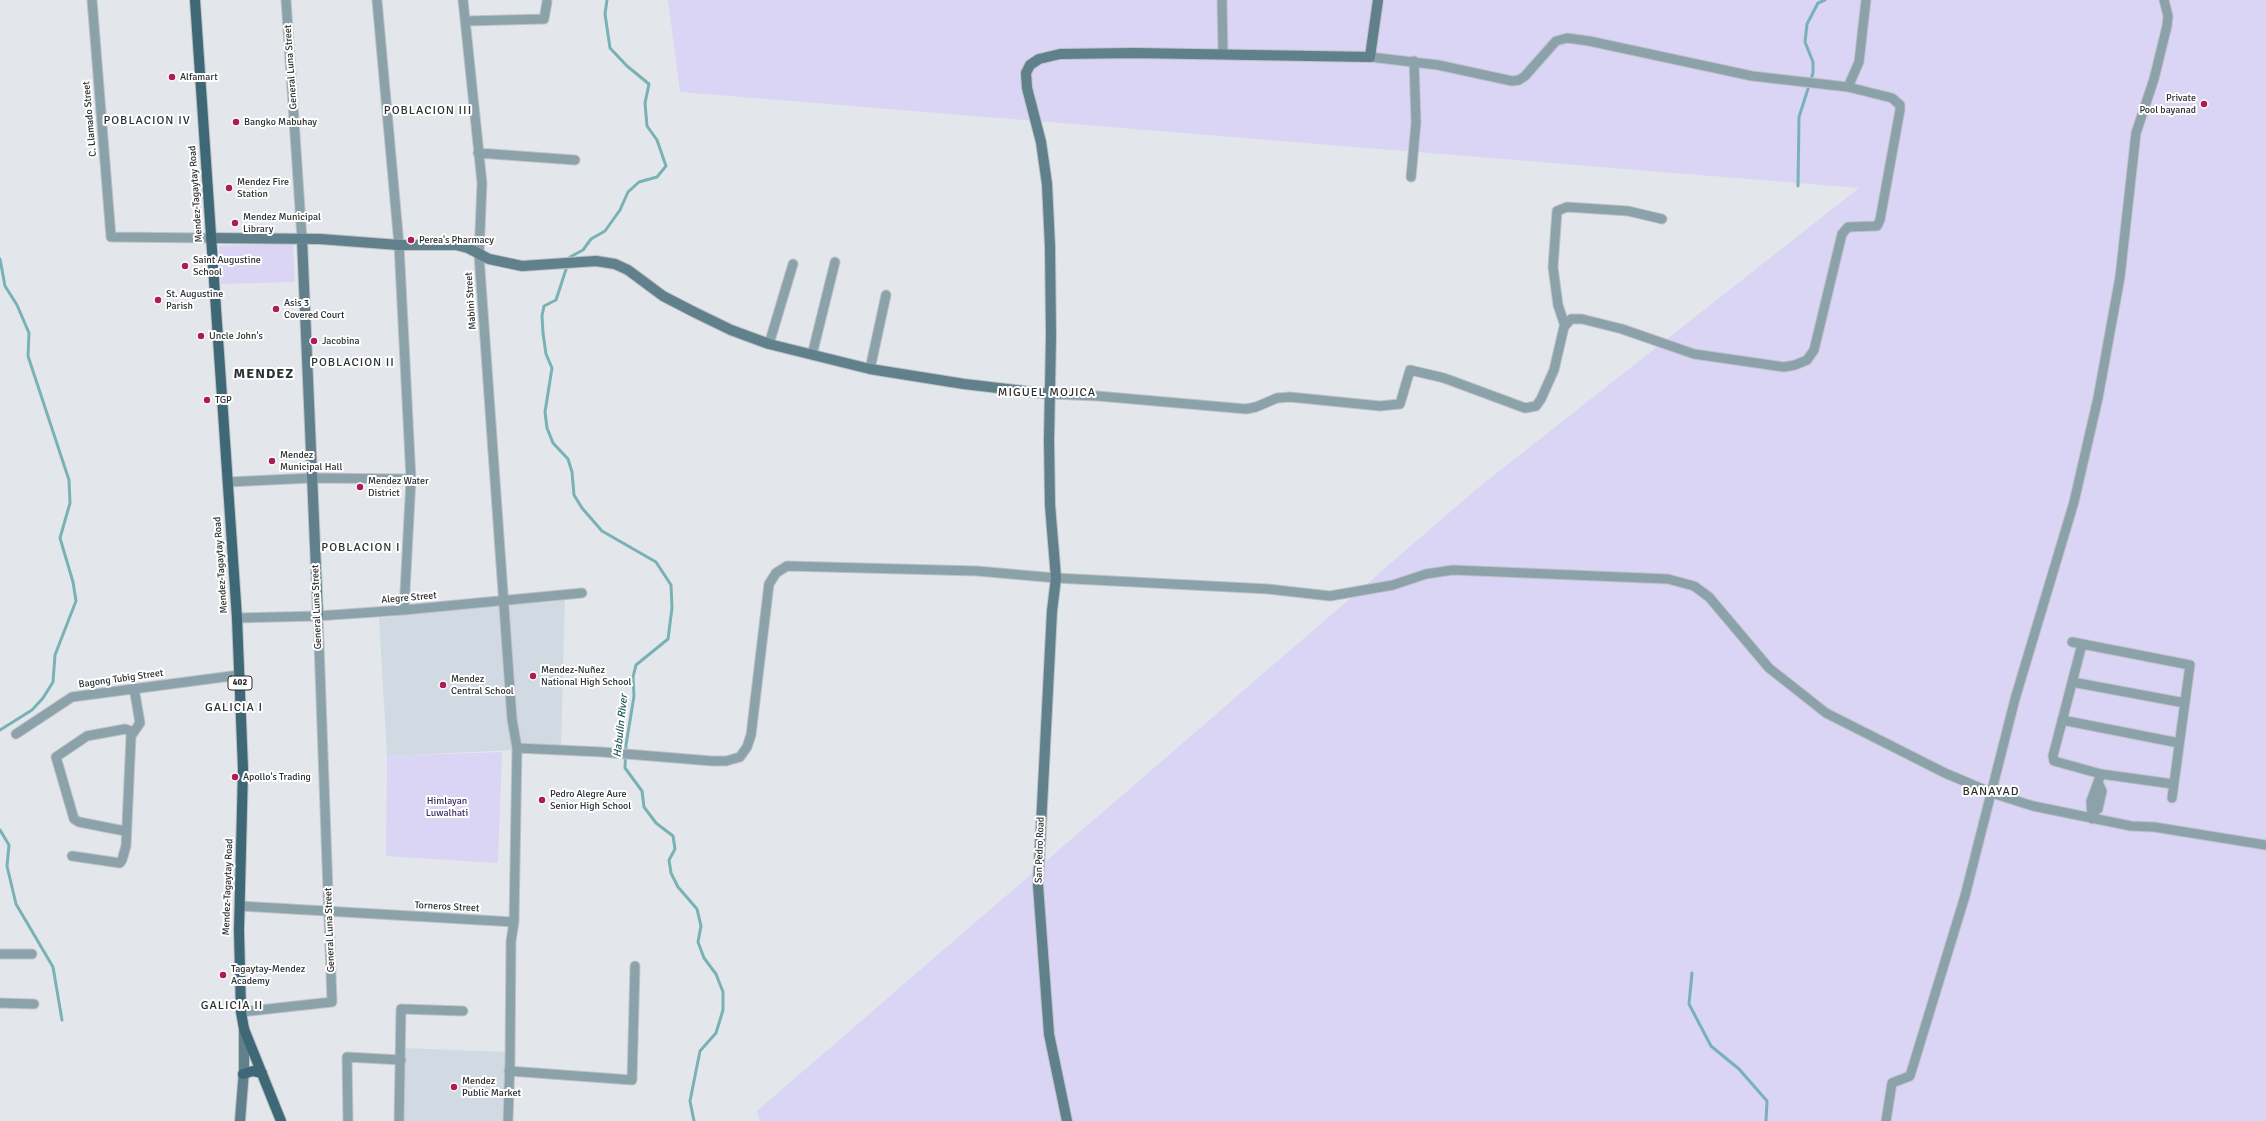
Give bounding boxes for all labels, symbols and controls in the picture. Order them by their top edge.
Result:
street label: General Luna Street [282,24,300,110]
place label: Alfamart [180,71,218,83]
marker: Alfamart [167,72,177,82]
street label: C. Llamado Street [81,81,99,157]
place label: Private Pool bayanad [2139,92,2196,116]
marker: Private Pool bayanad [2199,99,2209,109]
district label: POBLACION III [384,104,472,118]
district label: POBLACION IV [103,114,191,128]
place label: Bangko Mabuhay [244,116,317,128]
marker: Bangko Mabuhay [231,117,241,127]
street label: Mendez-Tagaytay Road [187,145,205,243]
place label: Mendez Fire Station [237,176,289,200]
marker: Mendez Fire Station [224,183,234,193]
place label: Mendez Municipal Library [243,211,321,234]
marker: Mendez Municipal Library [230,218,240,228]
place label: Perea's Pharmacy [419,234,494,246]
marker: Perea's Pharmacy [406,235,416,245]
place label: Saint Augustine School [193,254,261,278]
marker: Saint Augustine School [180,261,190,271]
street label: Mabini Street [463,272,479,330]
place label: St. Augustine Parish [166,288,223,312]
marker: St. Augustine Parish [153,295,163,305]
place label: Asis 3 Covered Court [284,297,345,320]
marker: Asis 3 Covered Court [271,304,281,314]
place label: Uncle John's [209,330,263,342]
marker: Uncle John's [196,331,206,341]
place label: Jacobina [322,335,360,347]
marker: Jacobina [309,336,319,346]
district label: POBLACION II [311,356,395,370]
district label: MENDEZ [234,366,294,382]
district label: MIGUEL MOJICA [998,386,1096,400]
place label: TGP [215,394,232,406]
marker: TGP [202,395,212,405]
place label: Mendez Municipal Hall [280,449,342,472]
marker: Mendez Municipal Hall [267,456,277,466]
place label: Mendez Water District [368,475,429,498]
marker: Mendez Water District [355,482,365,492]
street label: Mendez-Tagaytay Road [212,516,230,614]
district label: POBLACION I [321,541,401,555]
street label: General Luna Street [310,564,324,650]
street label: Alegre Street [381,590,437,606]
place label: Mendez-Nuñez National High School [541,664,631,688]
street label: Bagong Tubig Street [78,667,164,691]
marker: Mendez-Nuñez National High School [528,671,538,681]
place label: Mendez Central School [451,673,514,696]
road number: 402 [228,676,252,690]
marker: Mendez Central School [438,680,448,690]
water label: Habulin River [611,694,631,758]
district label: GALICIA I [205,701,263,715]
place label: Apollo's Trading [243,771,311,783]
marker: Apollo's Trading [230,772,240,782]
district label: BANAYAD [1963,785,2019,799]
place label: Pedro Alegre Aure Senior High School [550,788,631,812]
park label: Himlayan Luwalhati [426,795,468,818]
marker: Pedro Alegre Aure Senior High School [537,795,547,805]
street label: San Pedro Road [1033,817,1047,883]
street label: Mendez-Tagaytay Road [220,838,236,936]
street label: General Luna Street [323,887,337,973]
street label: Torneros Street [414,899,480,915]
place label: Tagaytay-Mendez Academy [231,963,305,986]
marker: Tagaytay-Mendez Academy [218,970,228,980]
district label: GALICIA II [201,999,263,1013]
place label: Mendez Public Market [462,1075,521,1098]
marker: Mendez Public Market [449,1082,459,1092]

